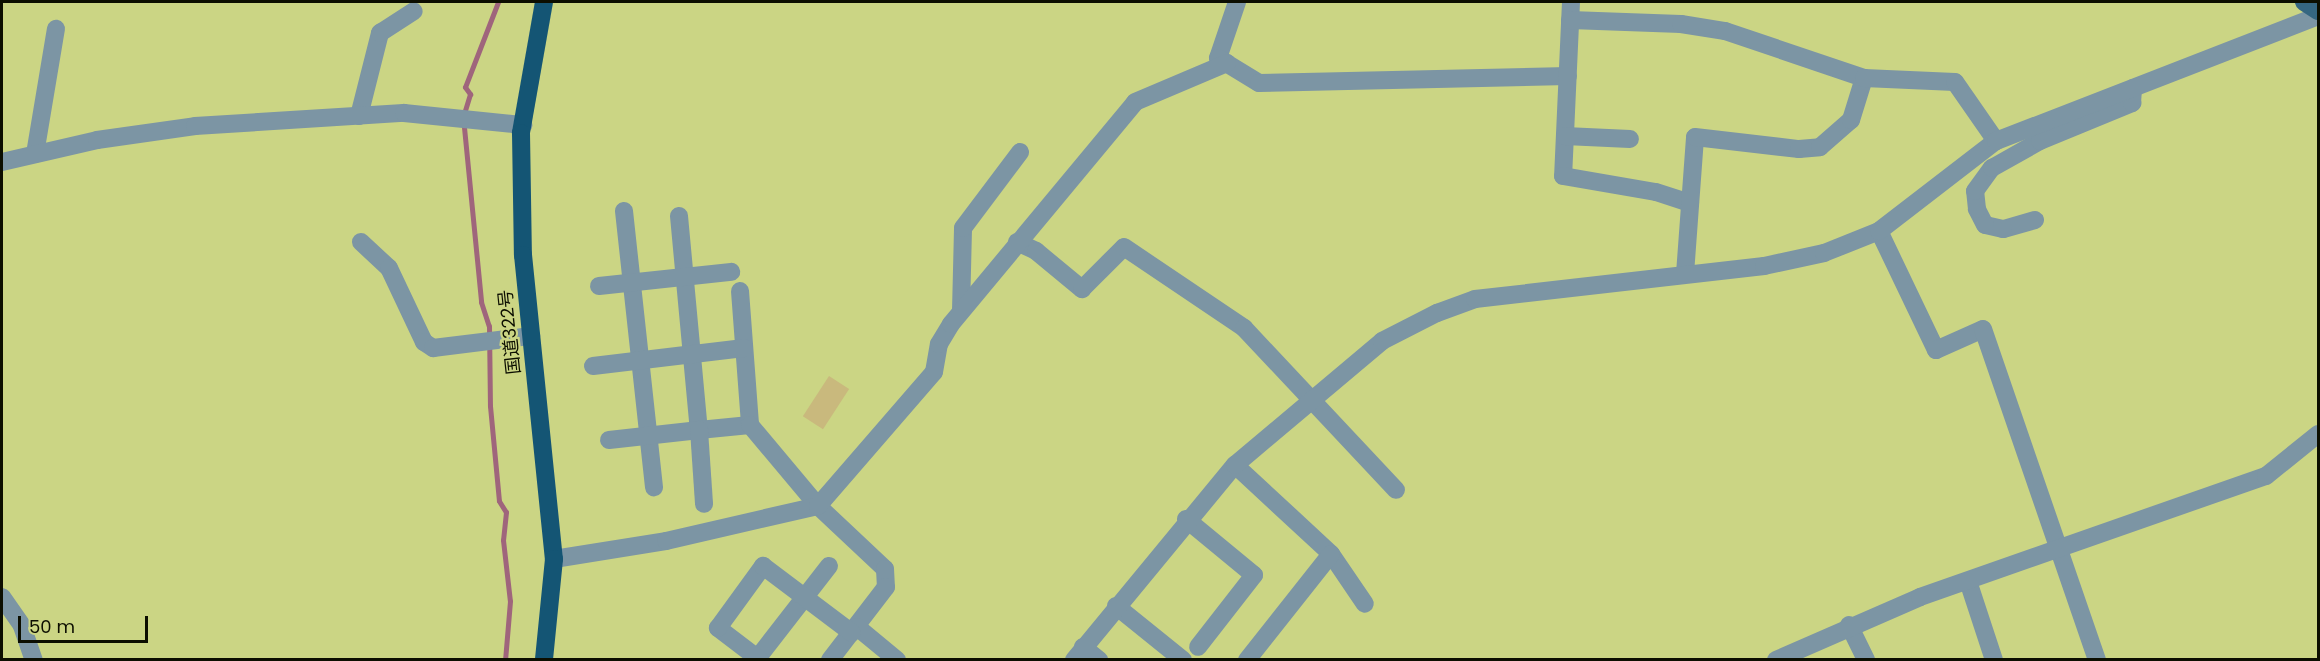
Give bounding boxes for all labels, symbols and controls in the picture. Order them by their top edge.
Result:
street label: 国道322号 [495,288,525,376]
scale bar [21,604,152,642]
text: 50 m [29,614,75,639]

